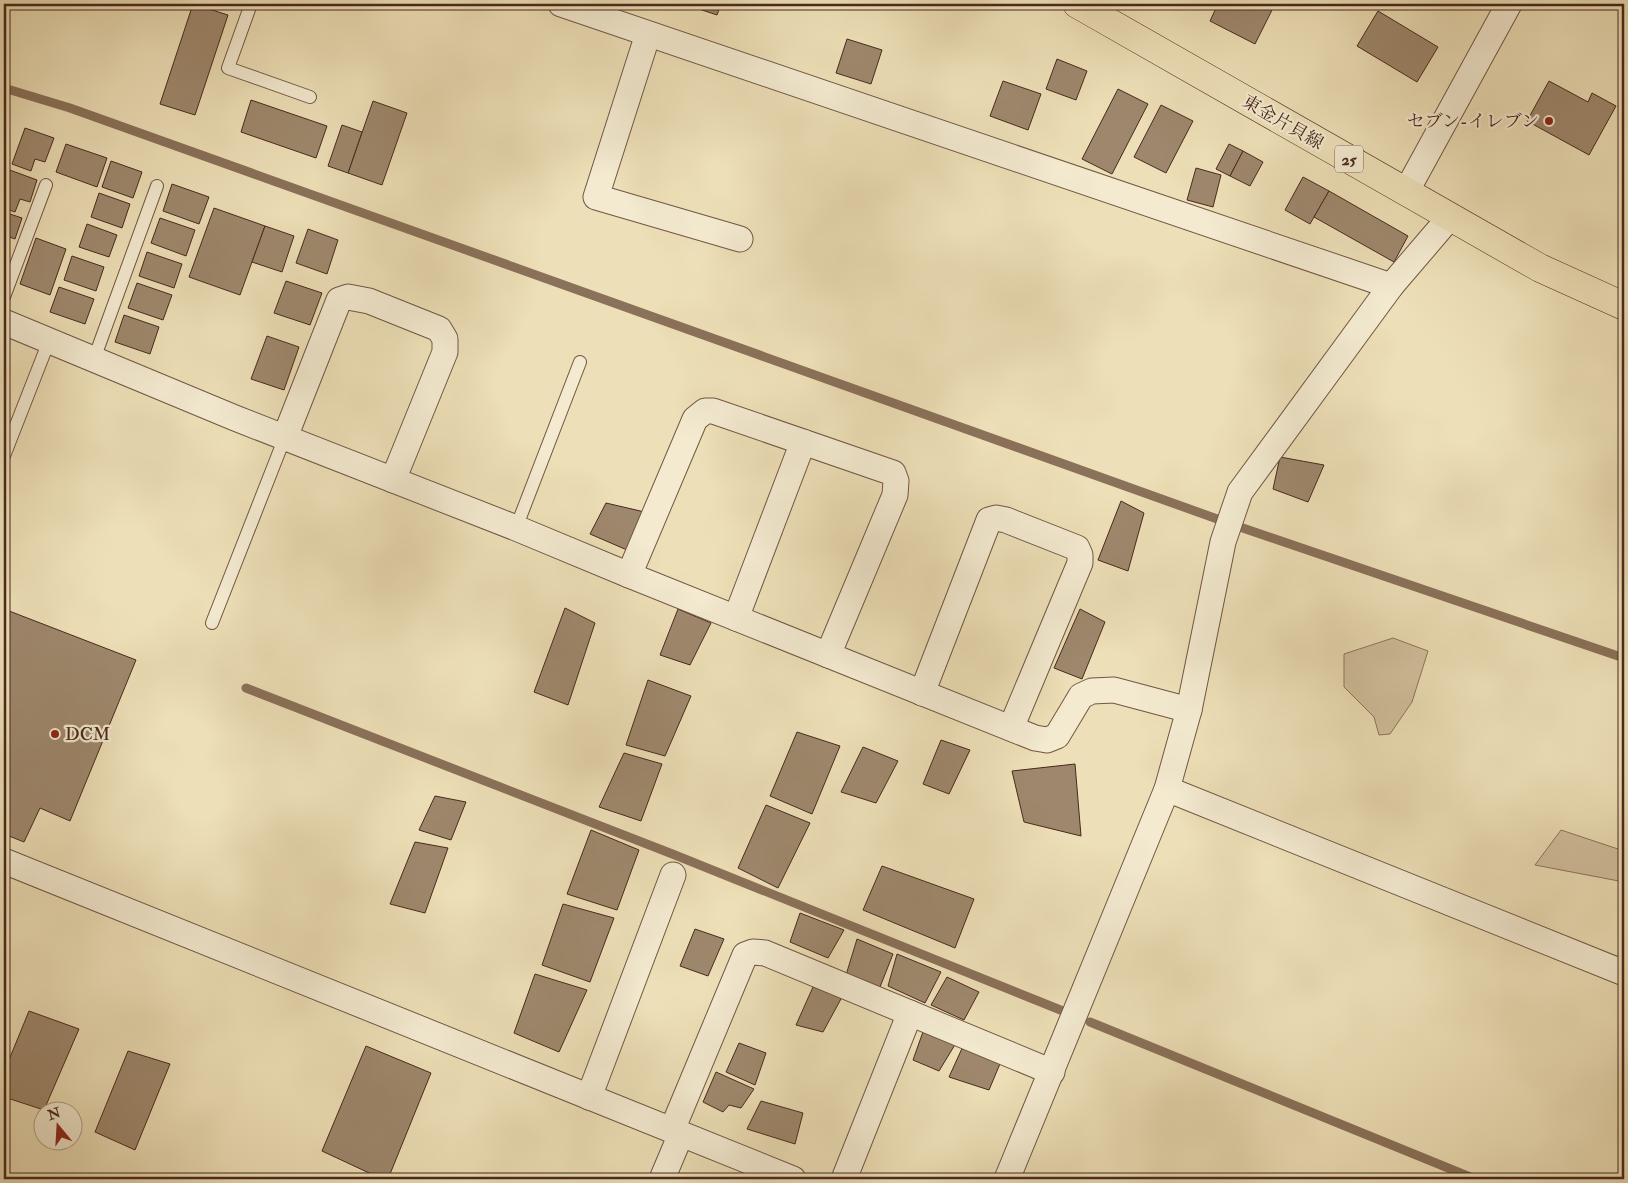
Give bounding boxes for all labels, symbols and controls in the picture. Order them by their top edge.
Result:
street label: 東金片貝線 [1238,90,1327,155]
place label: セブン-イレブン [1407,110,1539,133]
marker: セブン-イレブン [1543,115,1555,127]
road number: 25 [1335,146,1363,172]
place label: DCM [65,723,110,746]
marker: DCM [49,728,61,740]
north arrow [32,1100,82,1150]
text: N [45,1104,63,1124]

